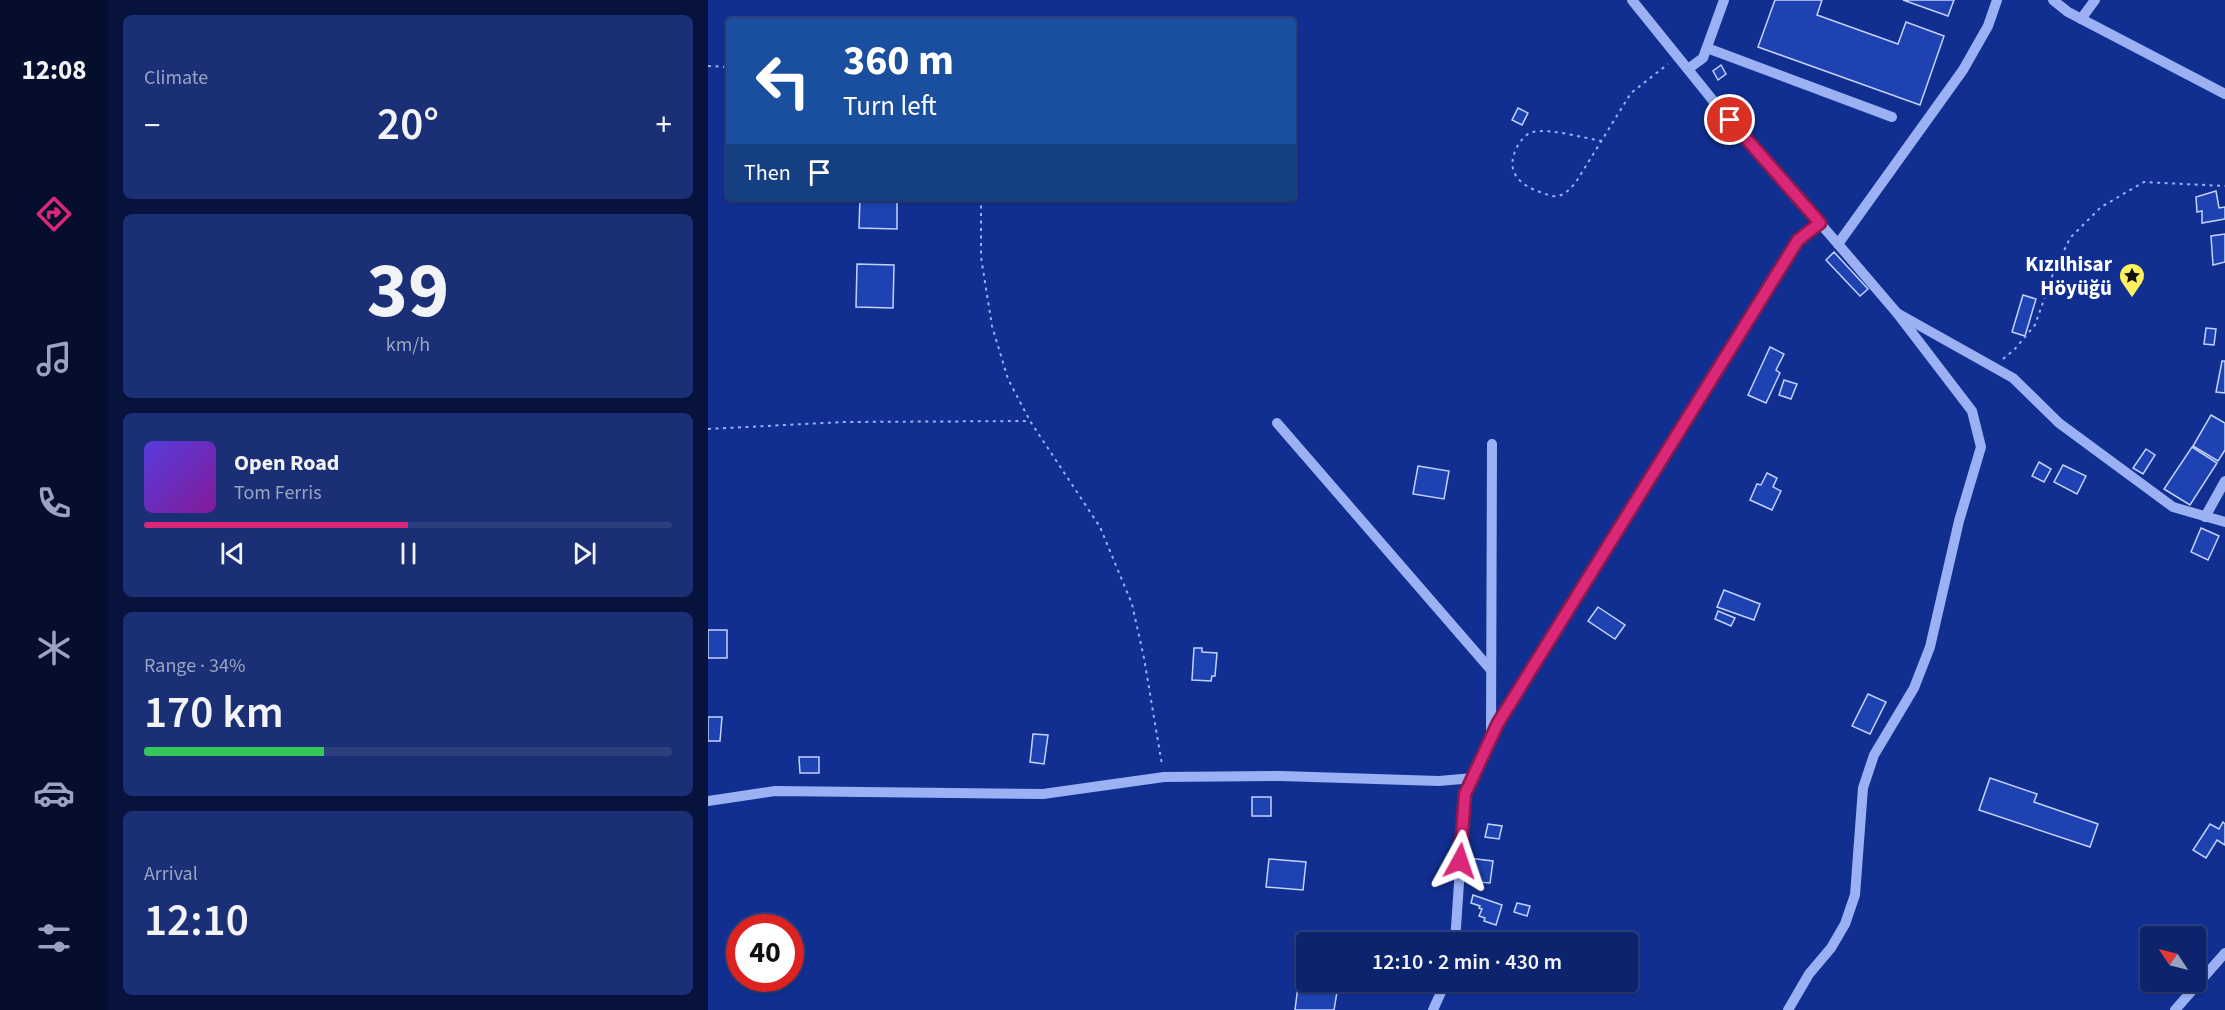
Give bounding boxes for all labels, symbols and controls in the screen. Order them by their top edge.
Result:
text: 360 m [843,31,954,91]
icon: left [744,42,822,120]
text: 12:08 [21,51,87,90]
text: Climate [144,64,208,92]
text: Turn left [843,87,937,126]
text: 20° [377,93,439,157]
pin [1704,94,1755,145]
text: − [144,102,160,149]
text: + [656,102,672,149]
icon: arrive [1713,103,1746,136]
icon: arrive [803,156,836,189]
text: Then [744,157,791,189]
icon: directions [33,193,75,235]
text: 39 [367,236,449,347]
place label: Kızılhisar Höyüğü [2025,249,2113,303]
place icon: Kızılhisar Höyüğü [2117,261,2147,299]
text: km/h [386,331,430,359]
icon: music [33,338,75,380]
text: Open Road [234,447,339,479]
text: Tom Ferris [234,479,322,507]
icon: phone [33,482,75,524]
icon: previous [216,537,249,570]
icon: pause [392,537,425,570]
icon: next [568,537,601,570]
icon: climate [33,627,75,669]
text: Range · 34% [144,652,245,680]
text: 170 km [144,681,284,745]
icon: car [33,772,75,814]
position arrow [1428,829,1492,893]
text: Arrival [144,860,198,888]
text: 12:10 [144,889,249,953]
speed limit sign: 40 [726,914,804,992]
icon: filters [33,917,75,959]
north arrow [2140,926,2206,992]
map controls [2140,926,2206,992]
text: 12:10 · 2 min · 430 m [1372,946,1562,978]

